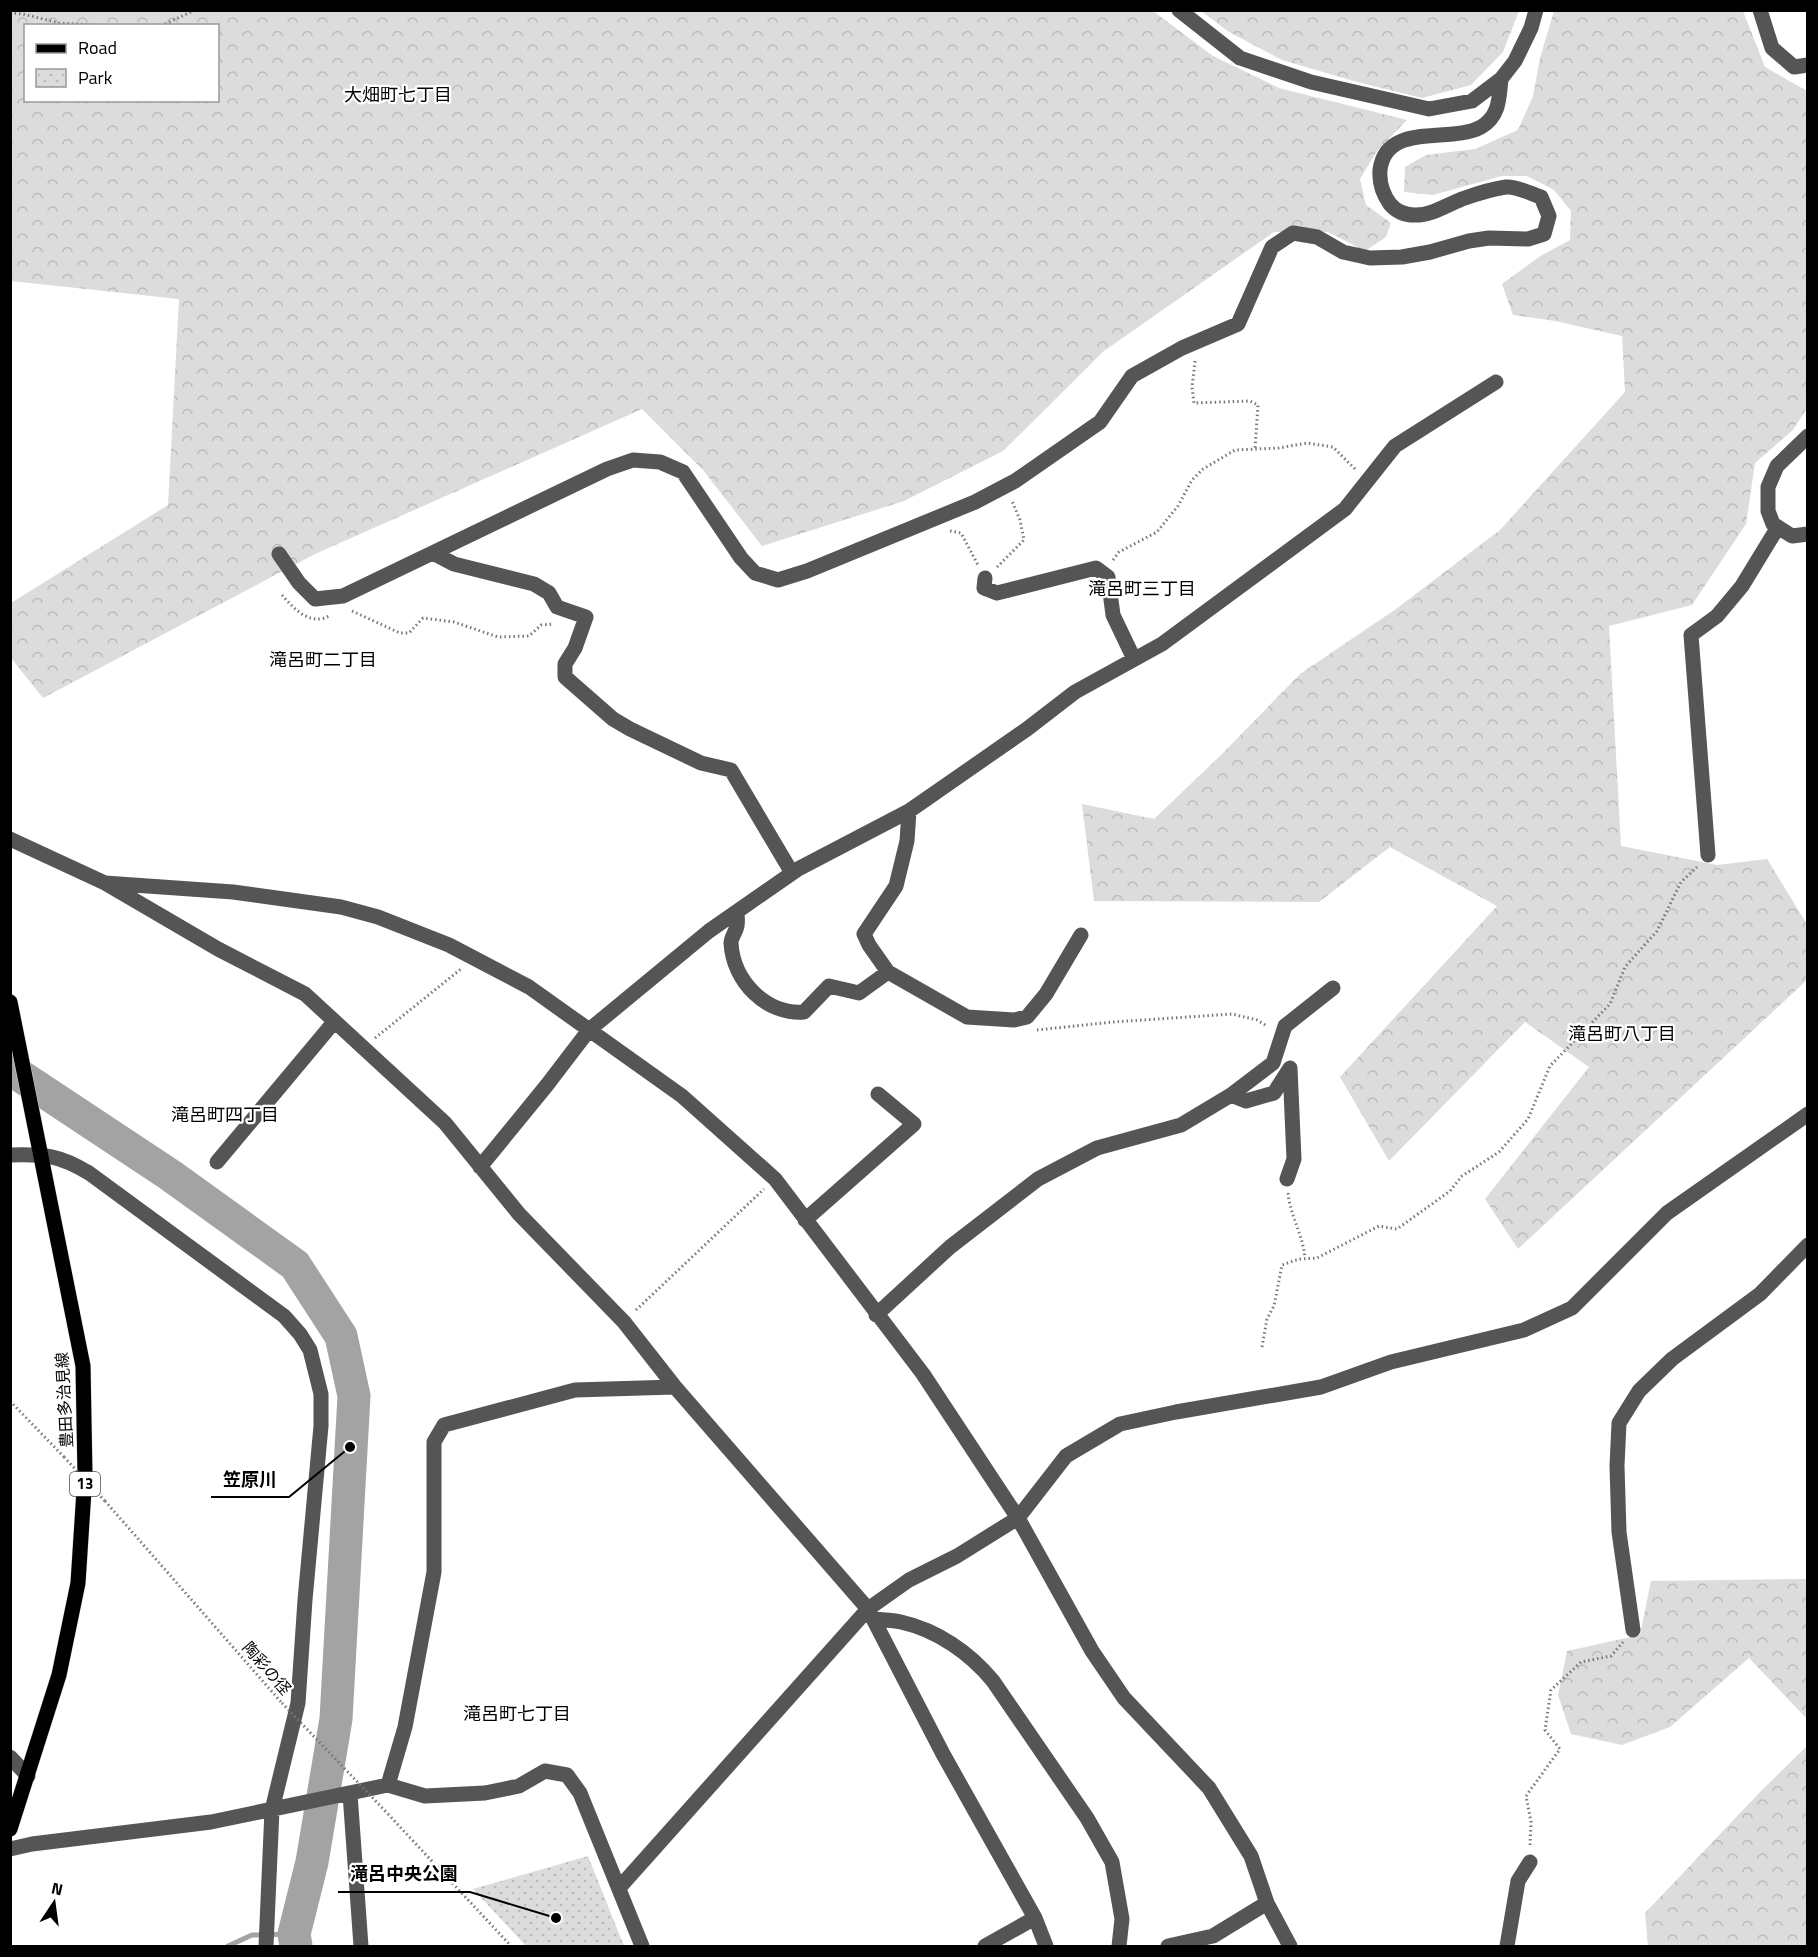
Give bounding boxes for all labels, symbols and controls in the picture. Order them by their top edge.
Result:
legend [24,24,219,102]
text: Road [78,34,117,61]
text: Park [78,64,113,91]
district label: 大畑町七丁目 [344,81,452,108]
district label: 滝呂町三丁目 [1088,575,1196,602]
district label: 滝呂町二丁目 [269,646,377,673]
district label: 滝呂町八丁目 [1568,1020,1676,1047]
district label: 滝呂町四丁目 [171,1101,279,1128]
street label: 豊田多治見線 [50,1351,78,1449]
callout: 笠原川 [211,1461,289,1497]
text: 笠原川 [223,1466,277,1493]
road number: 13 [70,1472,100,1496]
street label: 陶彩の径 [237,1636,297,1700]
district label: 滝呂町七丁目 [463,1700,571,1727]
callout: 滝呂中央公園 [338,1856,470,1892]
text: 滝呂中央公園 [350,1860,458,1887]
north arrow [24,1873,84,1933]
text: N [49,1875,65,1901]

